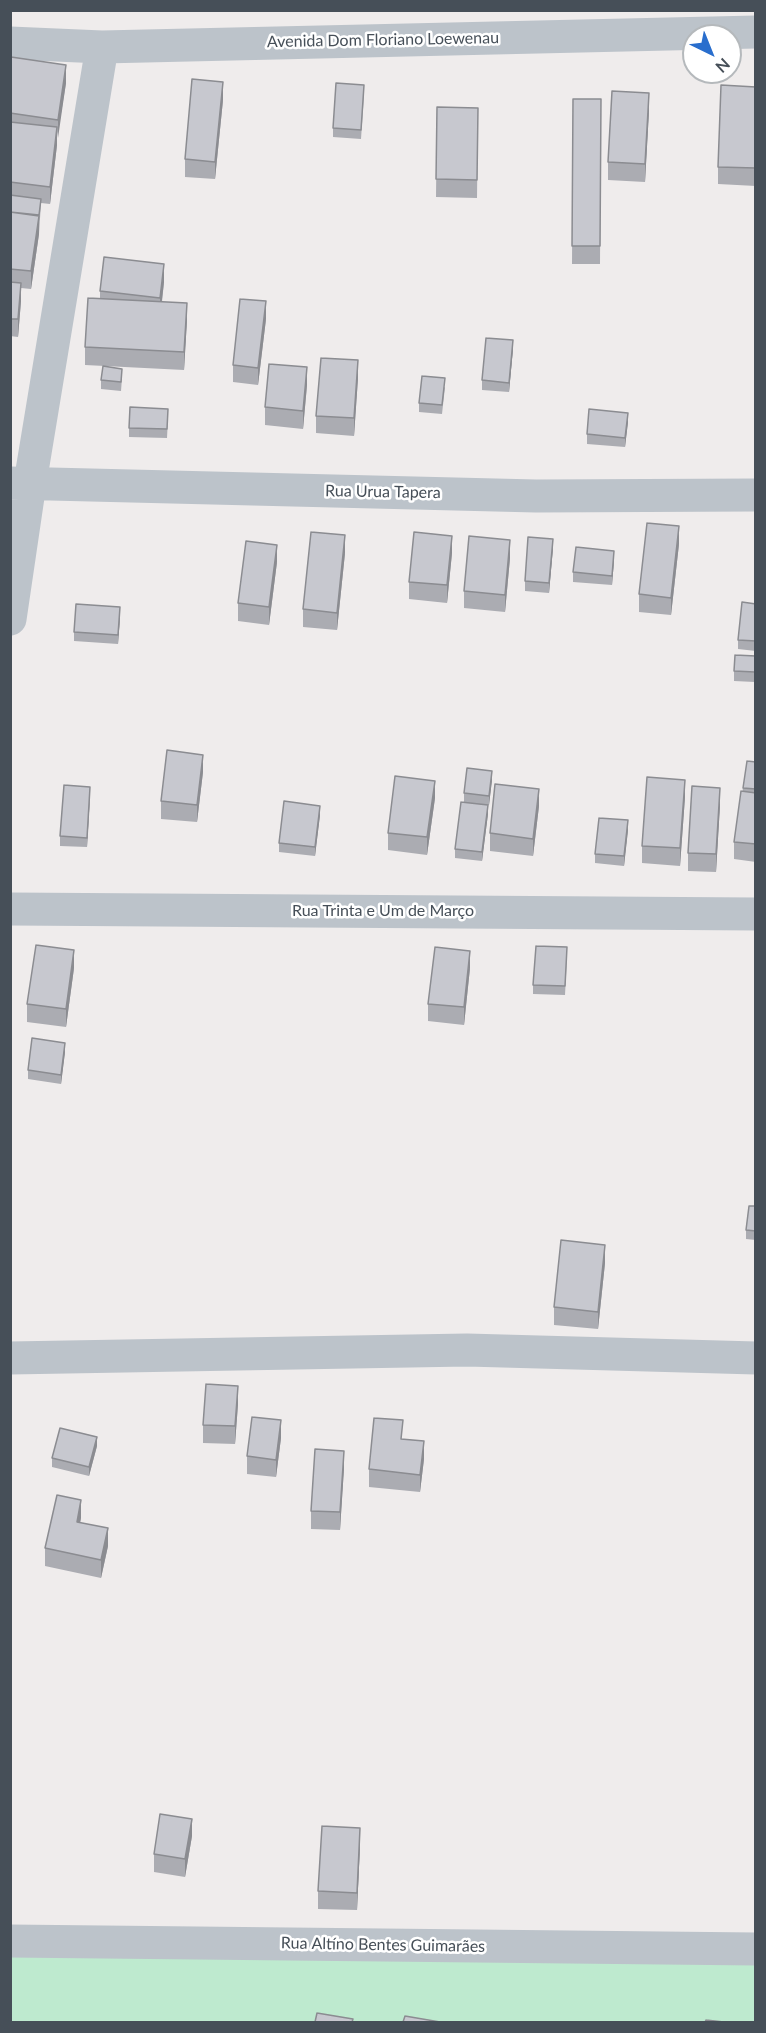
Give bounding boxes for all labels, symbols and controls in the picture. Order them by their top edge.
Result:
north arrow [682,24,742,84]
street label: Avenida Dom Floriano Loewenau [267,28,499,52]
text: N [712,55,734,77]
street label: Rua Urua Tapera [325,481,441,503]
street label: Rua Trinta e Um de Março [292,901,474,921]
street label: Rua Altíno Bentes Guimarães [281,1934,485,1956]

